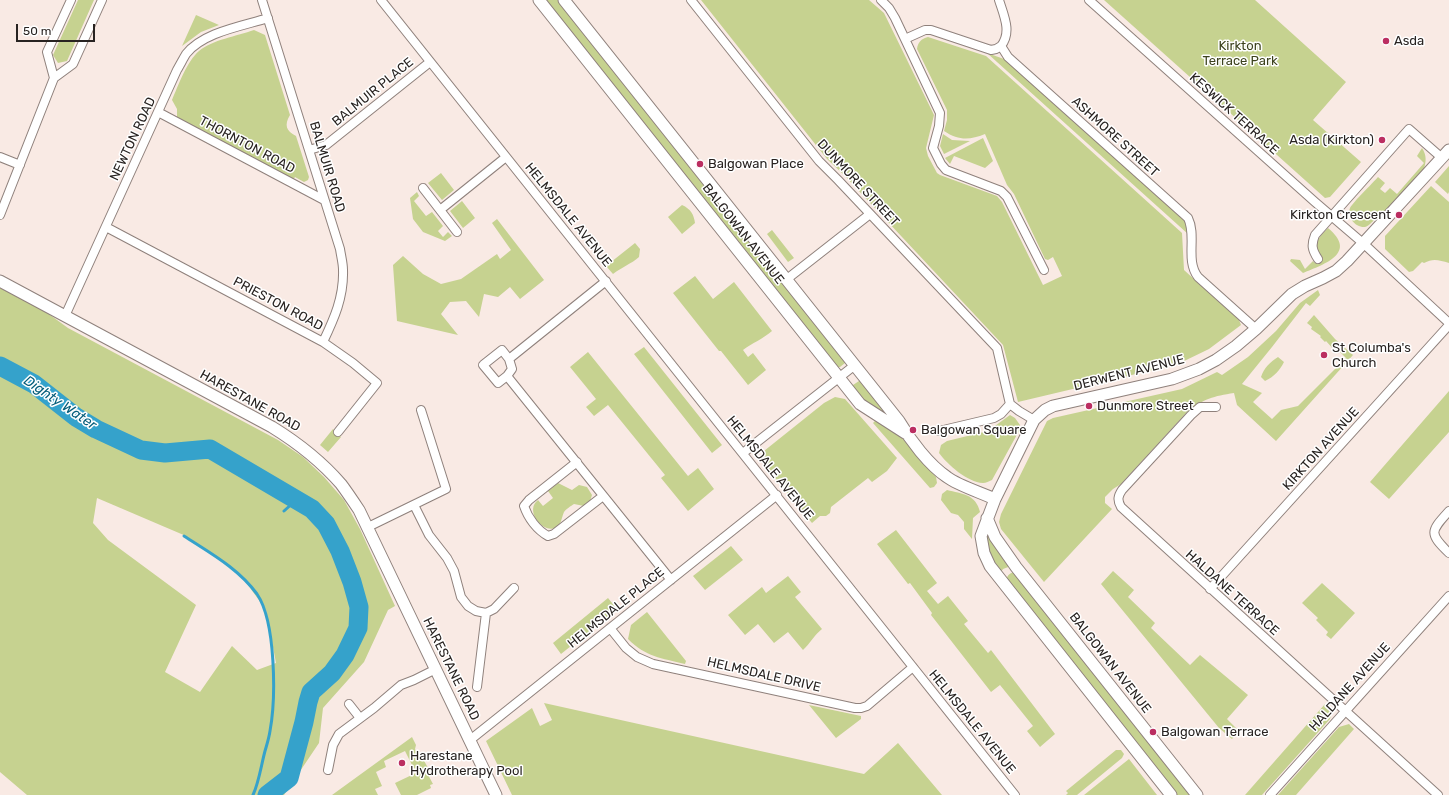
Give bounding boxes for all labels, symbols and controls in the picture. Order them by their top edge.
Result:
scale bar [18,16,97,42]
text: 50 m [23,24,51,38]
place label: Asda [1394,33,1424,49]
marker: Asda [1381,36,1391,46]
park label: Kirkton Terrace Park [1202,38,1278,69]
street label: BALMUIR PLACE [329,54,417,130]
street label: KESWICK TERRACE [1186,70,1282,158]
street label: ASHMORE STREET [1068,94,1162,180]
street label: NEWTON ROAD [107,95,159,183]
street label: THORNTON ROAD [196,113,298,177]
street label: BALMUIR ROAD [306,120,348,214]
place label: Asda (Kirkton) [1289,132,1374,148]
marker: Asda (Kirkton) [1377,135,1387,145]
street label: DUNMORE STREET [814,136,902,230]
place label: Balgowan Place [708,156,804,172]
marker: Balgowan Place [695,159,705,169]
street label: HELMSDALE AVENUE [521,160,615,270]
street label: BALGOWAN AVENUE [699,181,787,287]
place label: Kirkton Crescent [1290,207,1391,223]
marker: Kirkton Crescent [1394,210,1404,220]
street label: PRIESTON ROAD [230,274,326,334]
place label: St Columba's Church [1332,340,1411,371]
marker: St Columba's Church [1319,350,1329,360]
street label: DERWENT AVENUE [1072,352,1186,394]
street label: HARESTANE ROAD [197,367,303,435]
water label: Dighty Water [20,372,100,434]
place label: Dunmore Street [1097,398,1194,414]
marker: Dunmore Street [1084,401,1094,411]
street label: KIRKTON AVENUE [1280,404,1362,494]
street label: HELMSDALE AVENUE [723,413,817,523]
place label: Balgowan Square [921,422,1026,438]
marker: Balgowan Square [908,425,918,435]
street label: HALDANE TERRACE [1182,547,1282,639]
street label: HELMSDALE PLACE [565,564,667,652]
street label: BALGOWAN AVENUE [1066,610,1154,716]
street label: HARESTANE ROAD [419,615,483,723]
street label: HALDANE AVENUE [1306,640,1394,734]
street label: HELMSDALE DRIVE [706,654,822,696]
street label: HELMSDALE AVENUE [925,667,1019,777]
place label: Balgowan Terrace [1161,724,1268,740]
marker: Balgowan Terrace [1148,727,1158,737]
place label: Harestane Hydrotherapy Pool [410,748,523,779]
marker: Harestane Hydrotherapy Pool [397,758,407,768]

